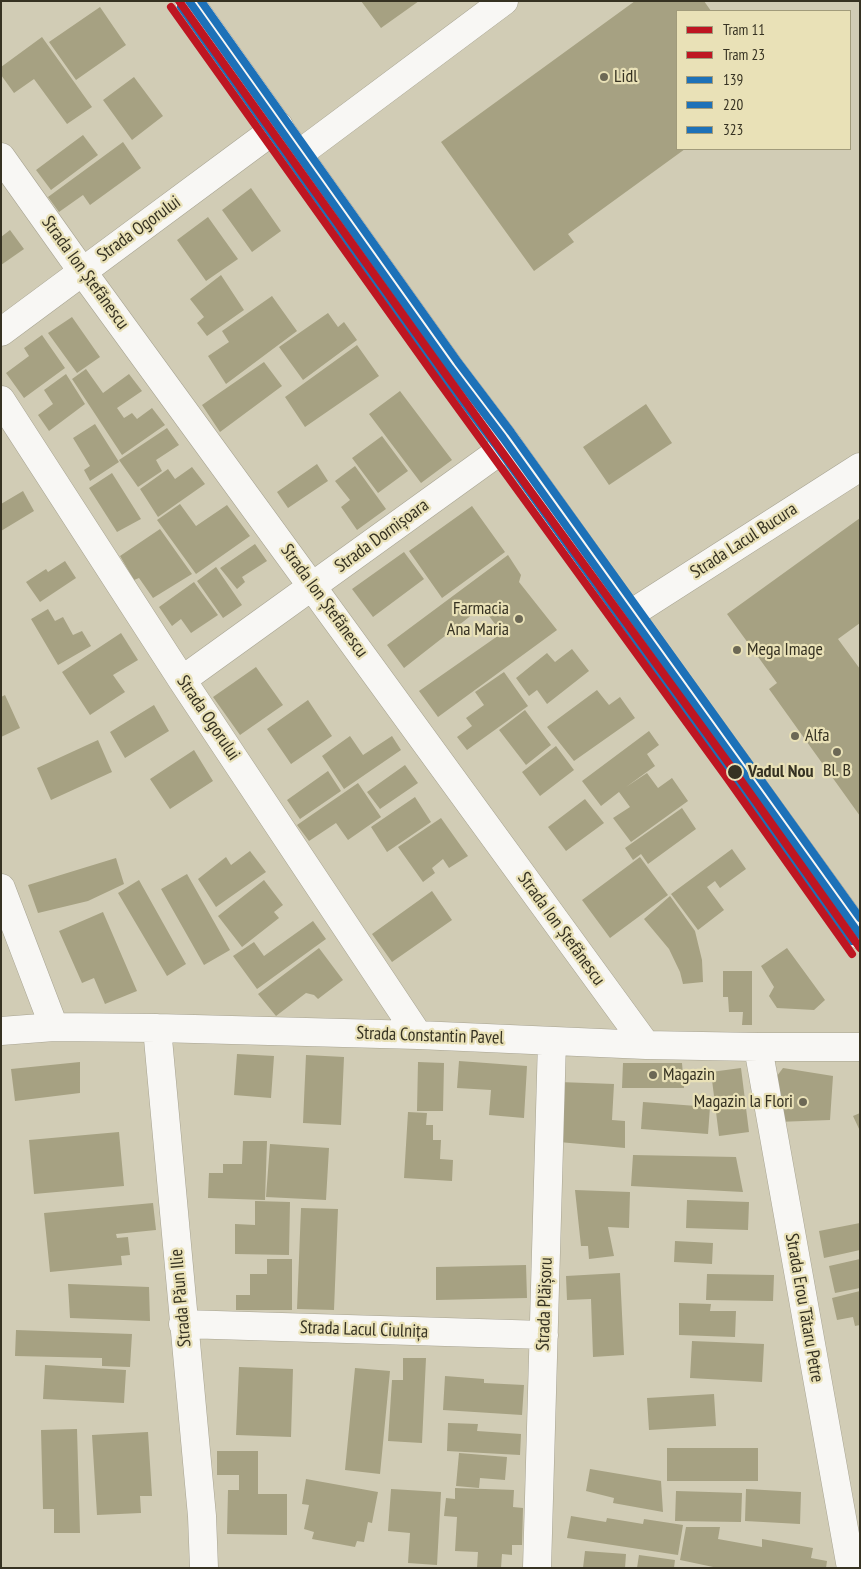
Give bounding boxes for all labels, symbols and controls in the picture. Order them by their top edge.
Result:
legend [676,10,851,150]
text: Tram 11 [723,20,765,39]
text: Tram 23 [723,45,765,64]
place label: Lidl [614,66,637,88]
text: 139 [723,70,743,89]
marker: Lidl [598,71,610,83]
text: 220 [723,95,743,114]
text: 323 [723,120,743,139]
street label: Strada Ogorului [93,192,185,266]
street label: Strada Ion Ștefănescu [37,212,133,334]
street label: Strada Dornișoara [331,495,433,577]
street label: Strada Lacul Bucura [687,498,801,584]
street label: Strada Ion Ștefănescu [276,540,372,662]
place label: Farmacia Ana Maria [447,598,509,640]
marker: Farmacia Ana Maria [513,613,525,625]
place label: Mega Image [747,639,823,661]
marker: Mega Image [731,644,743,656]
street label: Strada Ogorului [172,671,244,765]
place label: Alfa [805,725,830,747]
marker: Alfa [789,730,801,742]
marker: Bl. B [831,746,843,758]
place label: Bl. B [823,760,851,782]
place label: Vadul Nou [748,761,813,783]
marker: Vadul Nou [726,763,744,781]
street label: Strada Ion Ștefănescu [513,868,609,990]
street label: Strada Constantin Pavel [356,1023,504,1049]
place label: Magazin [663,1064,715,1086]
marker: Magazin [647,1069,659,1081]
place label: Magazin la Flori [694,1091,793,1113]
marker: Magazin la Flori [797,1096,809,1108]
street label: Strada Erou Tătaru Petre [780,1232,828,1384]
street label: Strada Păun Ilie [166,1248,196,1348]
street label: Strada Plăișoru [533,1257,557,1351]
street label: Strada Lacul Ciulnița [299,1317,429,1343]

